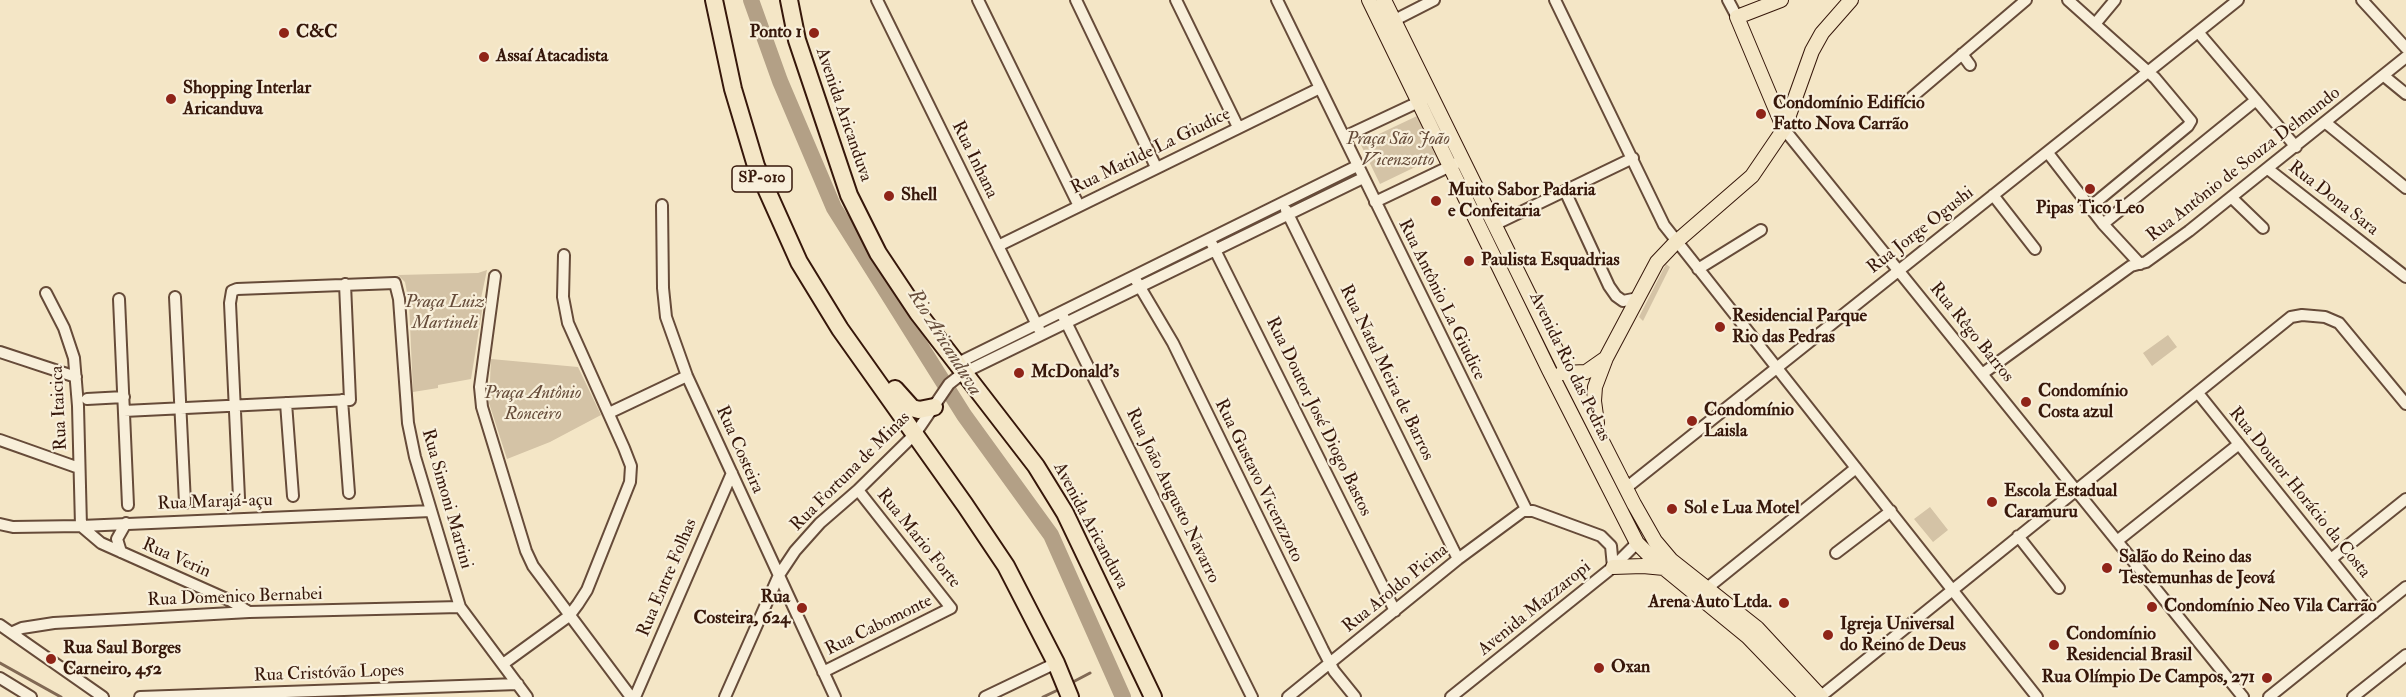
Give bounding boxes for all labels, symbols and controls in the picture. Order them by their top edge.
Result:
place label: C&C [296,22,337,44]
place label: Ponto 1 [749,22,802,44]
marker: C&C [277,26,291,40]
marker: Ponto 1 [807,26,821,40]
street label: Avenida Aricanduva [810,45,876,185]
place label: Assaí Atacadista [496,46,608,68]
marker: Assaí Atacadista [477,50,491,64]
place label: Shopping Interlar Aricanduva [183,78,311,121]
street label: Rua Antônio de Souza Delmundo [2143,83,2345,247]
marker: Shopping Interlar Aricanduva [164,92,178,106]
place label: Condomínio Edifício Fatto Nova Carrão [1773,93,1925,136]
street label: Rua Matilde La Giudice [1068,104,1234,200]
marker: Condomínio Edifício Fatto Nova Carrão [1754,107,1768,121]
street label: Rua Inhana [946,118,1002,202]
park label: Praça São João Vicenzotto [1346,129,1450,172]
street label: Rua Dona Sara [2284,157,2382,241]
road number: SP-010 [732,166,792,192]
place label: Muito Sabor Padaria e Confeitaria [1448,180,1595,222]
marker: Pipas Tico Leo [2083,182,2097,196]
street label: Rua Jorge Ogushi [1864,183,1978,279]
place label: Shell [901,185,937,207]
marker: Shell [882,189,896,203]
marker: Muito Sabor Padaria e Confeitaria [1429,194,1443,208]
place label: Pipas Tico Leo [2036,198,2144,220]
street label: Rua Antônio La Giudice [1393,216,1489,384]
place label: Paulista Esquadrias [1481,250,1620,272]
marker: Paulista Esquadrias [1462,254,1476,268]
street label: Rua Rêgo Barros [1924,279,2018,387]
street label: Rua Natal Meira de Barros [1334,282,1438,464]
water label: Rio Aricanduva [902,285,986,401]
street label: Avenida Rio das Pedras [1524,289,1614,445]
park label: Praça Luiz Martineli [405,292,485,334]
place label: Residencial Parque Rio das Pedras [1732,306,1867,348]
street label: Rua Doutor José Diogo Bastos [1260,314,1376,520]
marker: Residencial Parque Rio das Pedras [1713,320,1727,334]
place label: McDonald's [1031,362,1119,384]
street label: Rua Itaicica [47,365,73,451]
marker: McDonald's [1012,366,1026,380]
place label: Condomínio Costa azul [2038,381,2128,424]
park label: Praça Antônio Ronceiro [485,383,581,426]
marker: Condomínio Costa azul [2019,395,2033,409]
street label: Rua Gustavo Vicenzzoto [1209,396,1307,566]
place label: Condomínio Laisla [1704,400,1794,442]
street label: Rua Costeira [710,403,768,497]
street label: Rua Doutor Horácio da Costa [2223,403,2375,583]
street label: Rua João Augusto Navarro [1120,405,1224,587]
street label: Rua Fortuna de Minas [787,408,915,536]
marker: Condomínio Laisla [1685,414,1699,428]
street label: Rua Simoni Martini [416,427,476,571]
street label: Avenida Aricanduva [1048,459,1132,593]
place label: Escola Estadual Caramuru [2004,481,2117,524]
street label: Rua Mario Forte [871,485,965,593]
street label: Rua Marajá-açu [157,490,273,516]
marker: Escola Estadual Caramuru [1985,495,1999,509]
place label: Sol e Lua Motel [1684,498,1800,520]
marker: Sol e Lua Motel [1665,502,1679,516]
street label: Rua Entre Folhas [633,516,703,640]
street label: Rua Verin [138,534,214,584]
street label: Rua Aroldo Picina [1339,540,1453,638]
place label: Salão do Reino das Testemunhas de Jeová [2119,547,2275,590]
street label: Avenida Mazzaropi [1474,557,1596,661]
marker: Salão do Reino das Testemunhas de Jeová [2100,561,2114,575]
street label: Rua Domenico Bernabei [147,584,323,612]
place label: Rua Costeira, 624 [693,587,790,630]
street label: Rua Cabomonte [822,591,936,661]
place label: Arena Auto Ltda. [1648,592,1772,614]
marker: Arena Auto Ltda. [1777,596,1791,610]
place label: Condomínio Neo Vila Carrão [2164,596,2377,618]
marker: Condomínio Neo Vila Carrão [2145,600,2159,614]
marker: Rua Costeira, 624 [795,601,809,615]
place label: Igreja Universal do Reino de Deus [1840,614,1966,656]
place label: Condomínio Residencial Brasil [2066,624,2192,666]
marker: Igreja Universal do Reino de Deus [1821,628,1835,642]
place label: Rua Saul Borges Carneiro, 452 [63,638,181,680]
marker: Condomínio Residencial Brasil [2047,638,2061,652]
marker: Rua Saul Borges Carneiro, 452 [44,652,58,666]
place label: Oxan [1611,657,1650,679]
street label: Rua Cristóvão Lopes [254,661,404,687]
marker: Oxan [1592,661,1606,675]
place label: Rua Olímpio De Campos, 271 [2042,667,2255,689]
marker: Rua Olímpio De Campos, 271 [2260,671,2274,685]

